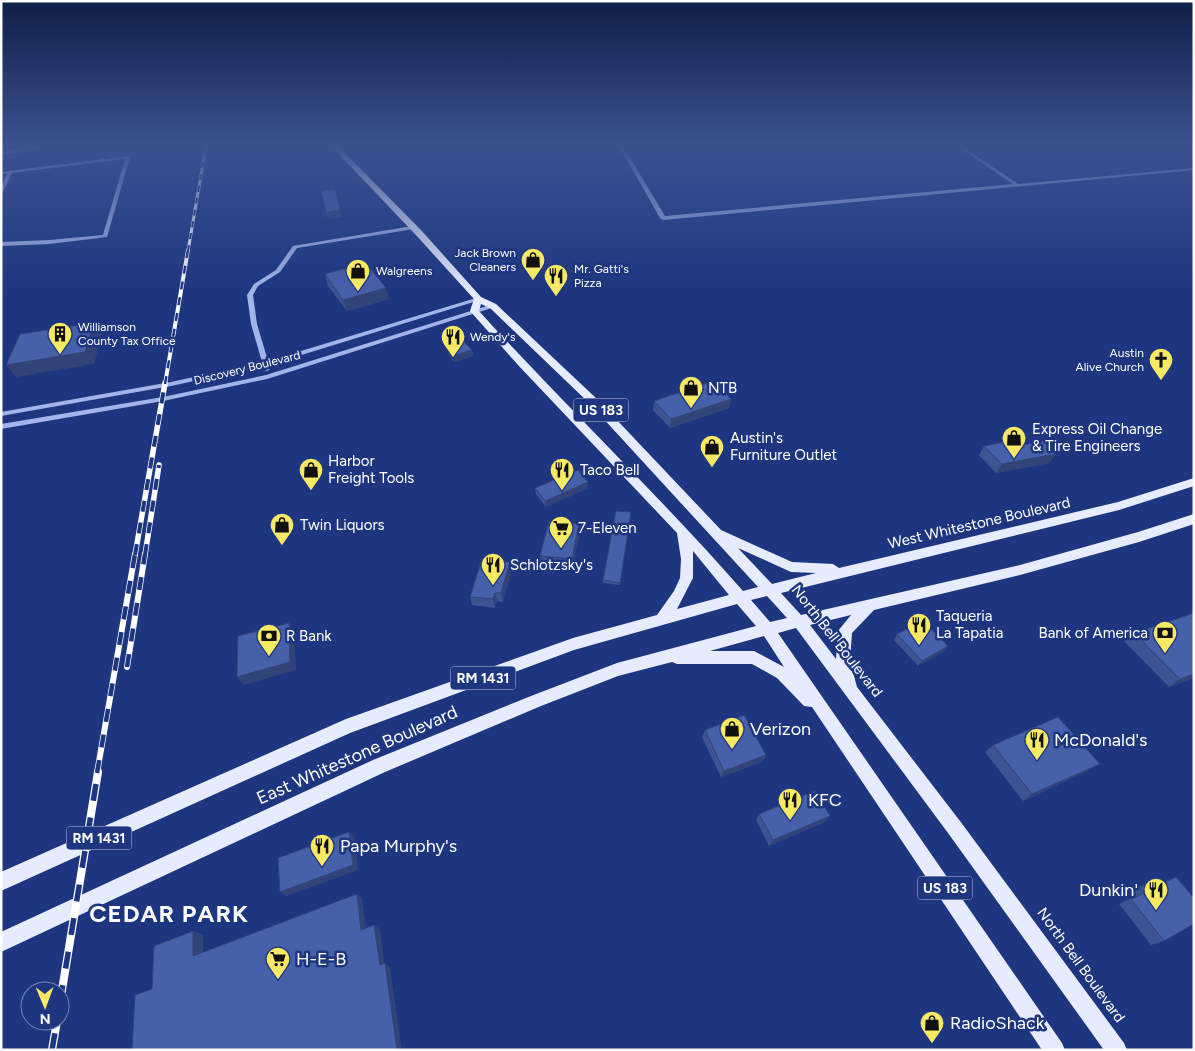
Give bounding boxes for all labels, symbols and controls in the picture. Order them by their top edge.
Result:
place label: Jack Brown Cleaners [454,246,516,274]
shop icon: Jack Brown Cleaners [520,247,546,281]
shop icon: Walgreens [345,258,371,292]
place label: Mr. Gatti's Pizza [574,262,629,290]
restaurant icon: Mr. Gatti's Pizza [543,263,569,297]
place label: Walgreens [376,264,433,278]
place label: Williamson County Tax Office [78,320,176,348]
building icon: Williamson County Tax Office [47,321,73,355]
restaurant icon: Wendy's [440,324,466,358]
place label: Wendy's [470,330,516,344]
place label: Austin Alive Church [1076,346,1144,374]
church icon: Austin Alive Church [1148,347,1174,381]
street label: Discovery Boulevard [192,348,302,388]
shop icon: NTB [678,375,704,409]
place label: NTB [708,379,737,397]
road number: US 183 [574,398,628,422]
place label: Express Oil Change & Tire Engineers [1032,420,1162,455]
shop icon: Express Oil Change & Tire Engineers [1001,425,1027,459]
place label: Austin's Furniture Outlet [730,429,837,464]
shop icon: Austin's Furniture Outlet [699,434,725,468]
place label: Harbor Freight Tools [328,452,414,487]
shop icon: Harbor Freight Tools [298,457,324,491]
restaurant icon: Taco Bell [549,457,575,491]
place label: Taco Bell [580,461,639,479]
street label: West Whitestone Boulevard [886,493,1072,553]
shop icon: Twin Liquors [269,512,295,546]
supermarket icon: 7-Eleven [548,515,574,549]
place label: Twin Liquors [300,516,385,534]
place label: 7-Eleven [578,519,637,537]
restaurant icon: Schlotzsky's [480,552,506,586]
place label: Schlotzsky's [510,556,593,574]
street label: North Bell Boulevard [788,581,886,701]
place label: Taqueria La Tapatia [936,607,1003,642]
restaurant icon: Taqueria La Tapatia [906,612,932,646]
bank icon: Bank of America [1152,620,1178,654]
bank icon: R Bank [256,623,282,657]
place label: Bank of America [1038,624,1148,642]
place label: R Bank [286,627,332,645]
road number: RM 1431 [450,666,516,690]
street label: East Whitestone Boulevard [253,701,461,809]
shop icon: Verizon [719,716,745,750]
place label: Verizon [750,718,811,740]
restaurant icon: McDonald's [1024,727,1050,761]
place label: McDonald's [1054,729,1148,751]
restaurant icon: KFC [777,787,803,821]
place label: KFC [808,789,842,811]
road number: RM 1431 [66,826,132,850]
restaurant icon: Papa Murphy's [309,833,335,867]
place label: Papa Murphy's [340,835,457,857]
road number: US 183 [918,876,972,900]
restaurant icon: Dunkin' [1143,877,1169,911]
place label: Dunkin' [1079,879,1138,901]
district label: CEDAR PARK [89,899,249,928]
street label: North Bell Boulevard [1033,904,1129,1026]
supermarket icon: H-E-B [265,946,291,980]
place label: H-E-B [296,948,346,970]
north arrow [20,981,70,1031]
text: N [40,1010,51,1027]
shop icon: RadioShack [919,1010,945,1044]
place label: RadioShack [950,1012,1045,1034]

